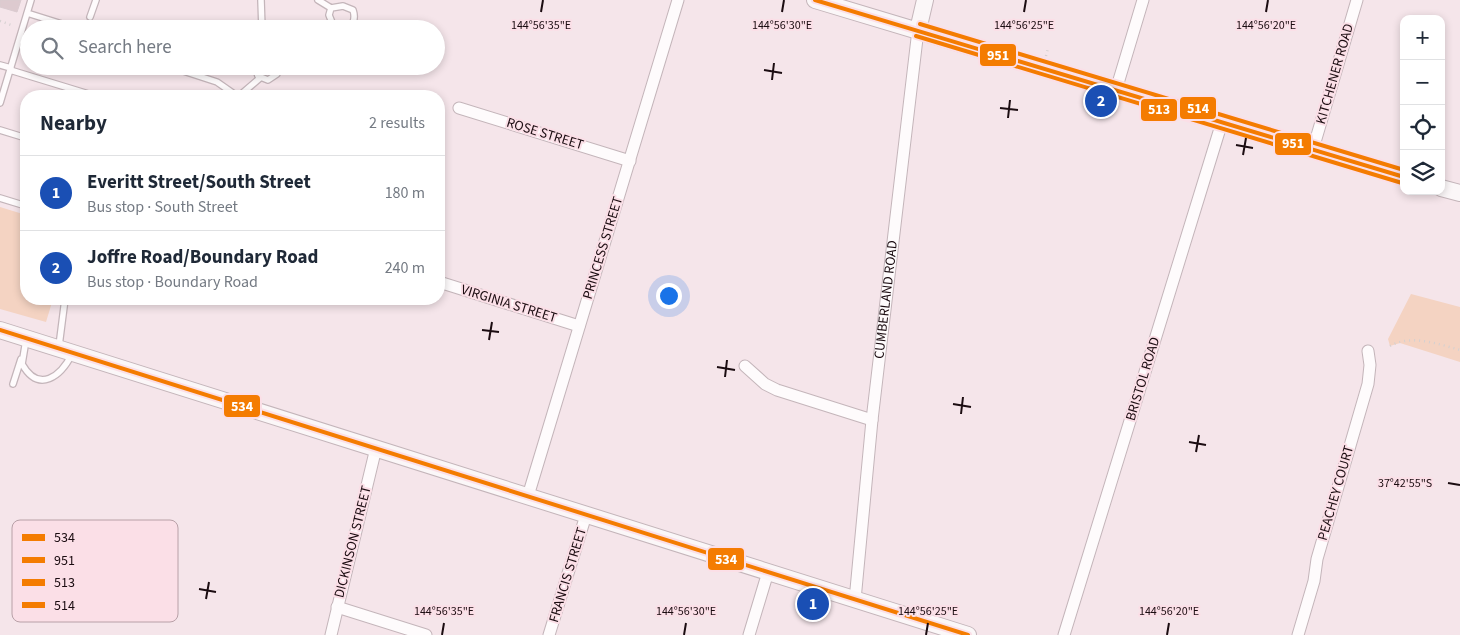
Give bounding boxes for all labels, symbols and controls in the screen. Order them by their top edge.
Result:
map controls [1400,15,1445,195]
button: + [1400,15,1445,60]
text: 144°56'35"E [511,17,571,34]
text: 144°56'30"E [752,17,812,34]
text: 144°56'25"E [994,17,1054,34]
text: 144°56'20"E [1236,17,1296,34]
search box [20,20,445,75]
street label: KITCHENER ROAD [1311,21,1359,127]
icon: search [38,34,66,62]
text: Search here [78,34,172,61]
line badge: 951 [979,43,1017,67]
text: 951 [987,46,1009,66]
button: − [1400,60,1445,105]
pin: 2 [1085,82,1117,120]
line badge: 514 [1179,96,1217,120]
line badge: 513 [1140,98,1178,122]
text: 514 [1187,99,1210,119]
text: 513 [1148,100,1170,120]
button: locate [1400,105,1445,150]
text: Nearby [40,108,107,138]
text: 2 results [369,112,425,134]
street label: ROSE STREET [504,113,587,155]
line badge: 951 [1274,132,1312,156]
text: 951 [1282,134,1304,154]
button: layers [1400,150,1445,195]
text: Everitt Street/South Street [87,169,311,196]
text: 1 [52,182,60,204]
text: 180 m [385,182,425,204]
street label: PRINCESS STREET [578,194,628,302]
text: Bus stop · South Street [87,196,238,218]
street label: CUMBERLAND ROAD [869,239,903,360]
text: Joffre Road/Boundary Road [87,244,318,271]
text: 2 [52,257,60,279]
text: 240 m [385,257,425,279]
text: Bus stop · Boundary Road [87,271,258,293]
street label: VIRGINIA STREET [459,280,560,328]
your location [656,283,682,309]
street label: BRISTOL ROAD [1121,335,1165,423]
line badge: 534 [223,394,261,418]
text: 534 [231,397,254,417]
street label: PEACHEY COURT [1313,443,1359,543]
text: 37°42'55"S [1378,475,1432,492]
street label: DICKINSON STREET [329,483,377,600]
legend [12,520,178,622]
street label: FRANCIS STREET [544,525,592,625]
text: 534 [54,528,75,548]
line badge: 534 [707,547,745,571]
text: 534 [715,550,738,570]
text: 951 [54,551,75,571]
text: 513 [54,573,75,593]
pin: 1 [797,585,829,623]
text: 514 [54,596,75,616]
text: 144°56'35"E [414,603,474,620]
text: 144°56'30"E [656,603,716,620]
text: 144°56'25"E [898,603,958,620]
text: 144°56'20"E [1139,603,1199,620]

